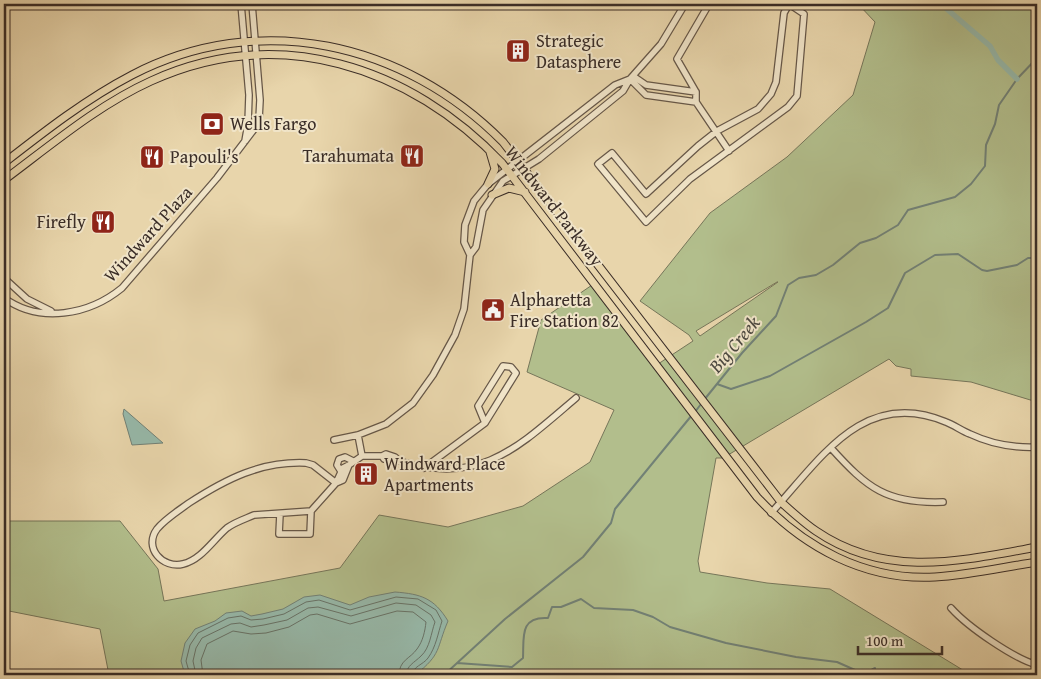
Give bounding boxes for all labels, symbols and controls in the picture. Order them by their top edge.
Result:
place label: Strategic Datasphere [536,27,621,75]
building icon: Strategic Datasphere [505,38,531,64]
place label: Wells Fargo [230,110,316,137]
bank icon: Wells Fargo [199,111,225,137]
street label: Windward Parkway [499,140,610,272]
place label: Tarahumata [302,142,394,169]
place label: Papouli's [170,143,239,170]
restaurant icon: Tarahumata [399,143,425,169]
restaurant icon: Papouli's [139,144,165,170]
street label: Windward Plaza [97,179,199,288]
place label: Firefly [37,208,86,235]
restaurant icon: Firefly [90,209,116,235]
place label: Alpharetta Fire Station 82 [510,286,619,334]
public building icon: Alpharetta Fire Station 82 [480,297,506,323]
water label: Big Creek [701,309,766,379]
place label: Windward Place Apartments [384,450,506,498]
building icon: Windward Place Apartments [353,461,379,487]
scale bar [858,624,942,656]
text: 100 m [866,630,904,651]

